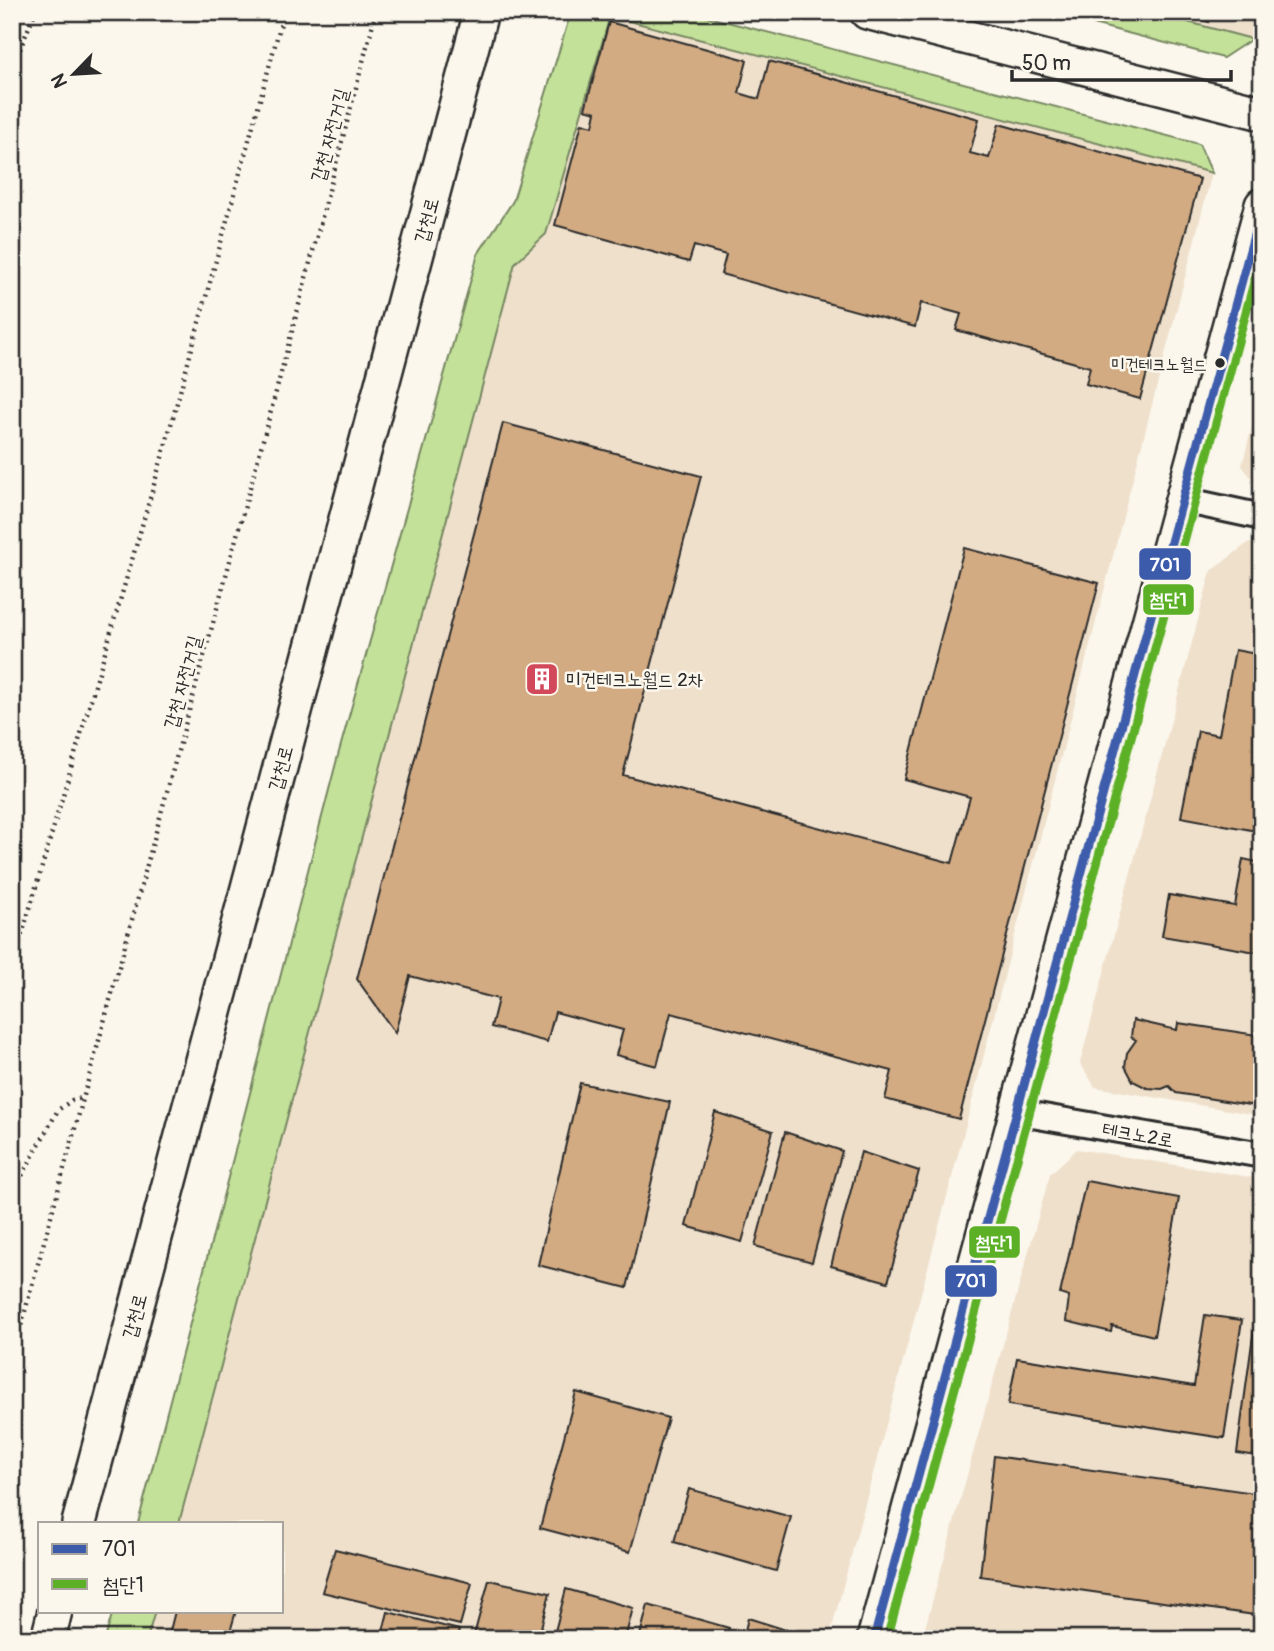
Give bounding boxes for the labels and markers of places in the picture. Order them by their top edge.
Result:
place label: 미건테크노월드 [1111,354,1207,375]
marker: 미건테크노월드 [1213,356,1227,370]
building icon: 미건테크노월드 2차 [523,660,561,698]
place label: 미건테크노월드 2차 [566,668,703,692]

